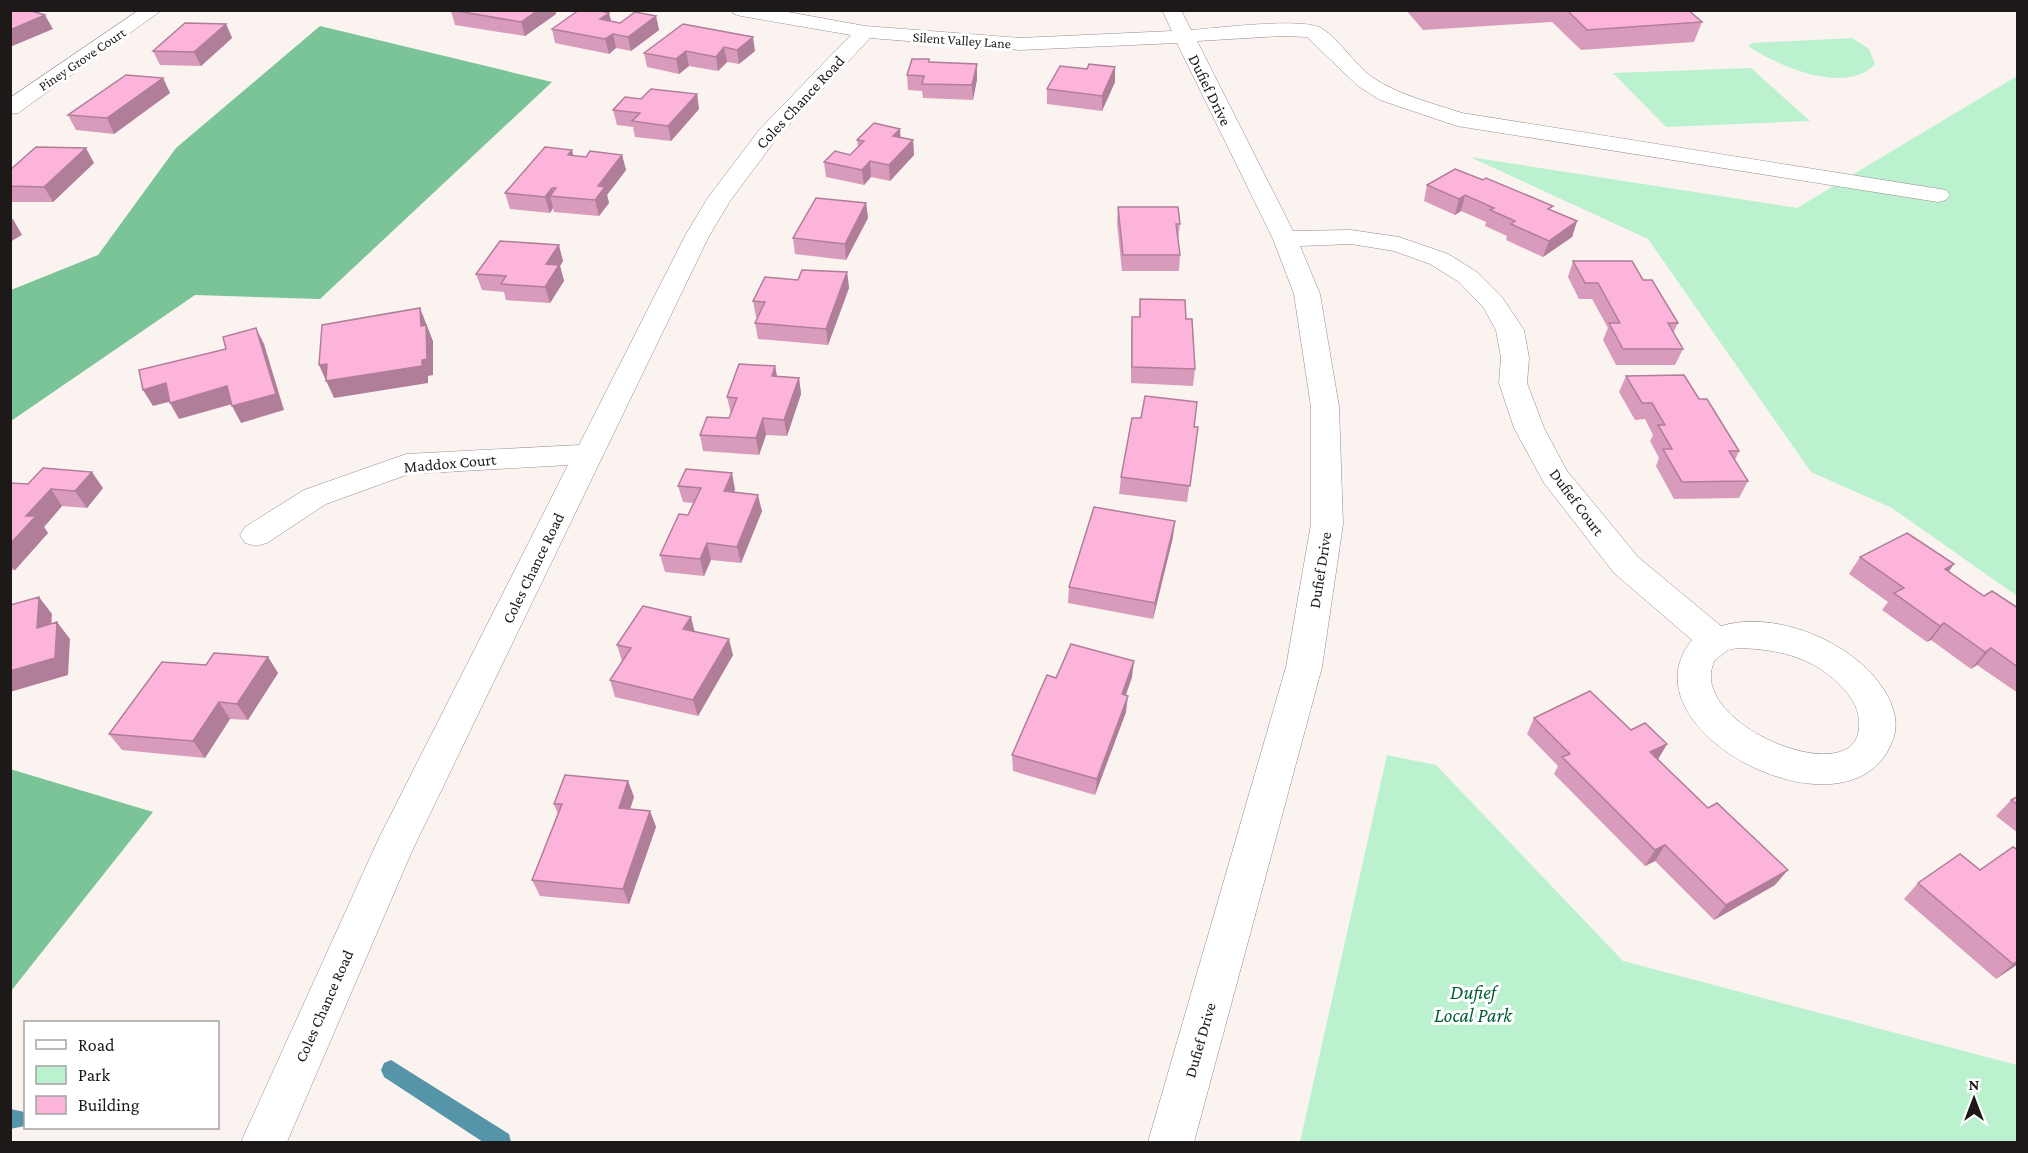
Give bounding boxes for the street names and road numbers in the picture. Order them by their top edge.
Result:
street label: Piney Grove Court [36,24,129,94]
street label: Silent Valley Lane [912,29,1012,51]
street label: Coles Chance Road [753,52,848,152]
street label: Dufief Drive [1185,52,1235,128]
street label: Maddox Court [403,450,498,476]
street label: Dufief Court [1546,465,1608,539]
street label: Coles Chance Road [499,509,567,626]
street label: Dufief Drive [1306,531,1334,609]
street label: Coles Chance Road [292,947,357,1065]
street label: Dufief Drive [1181,1001,1219,1079]

